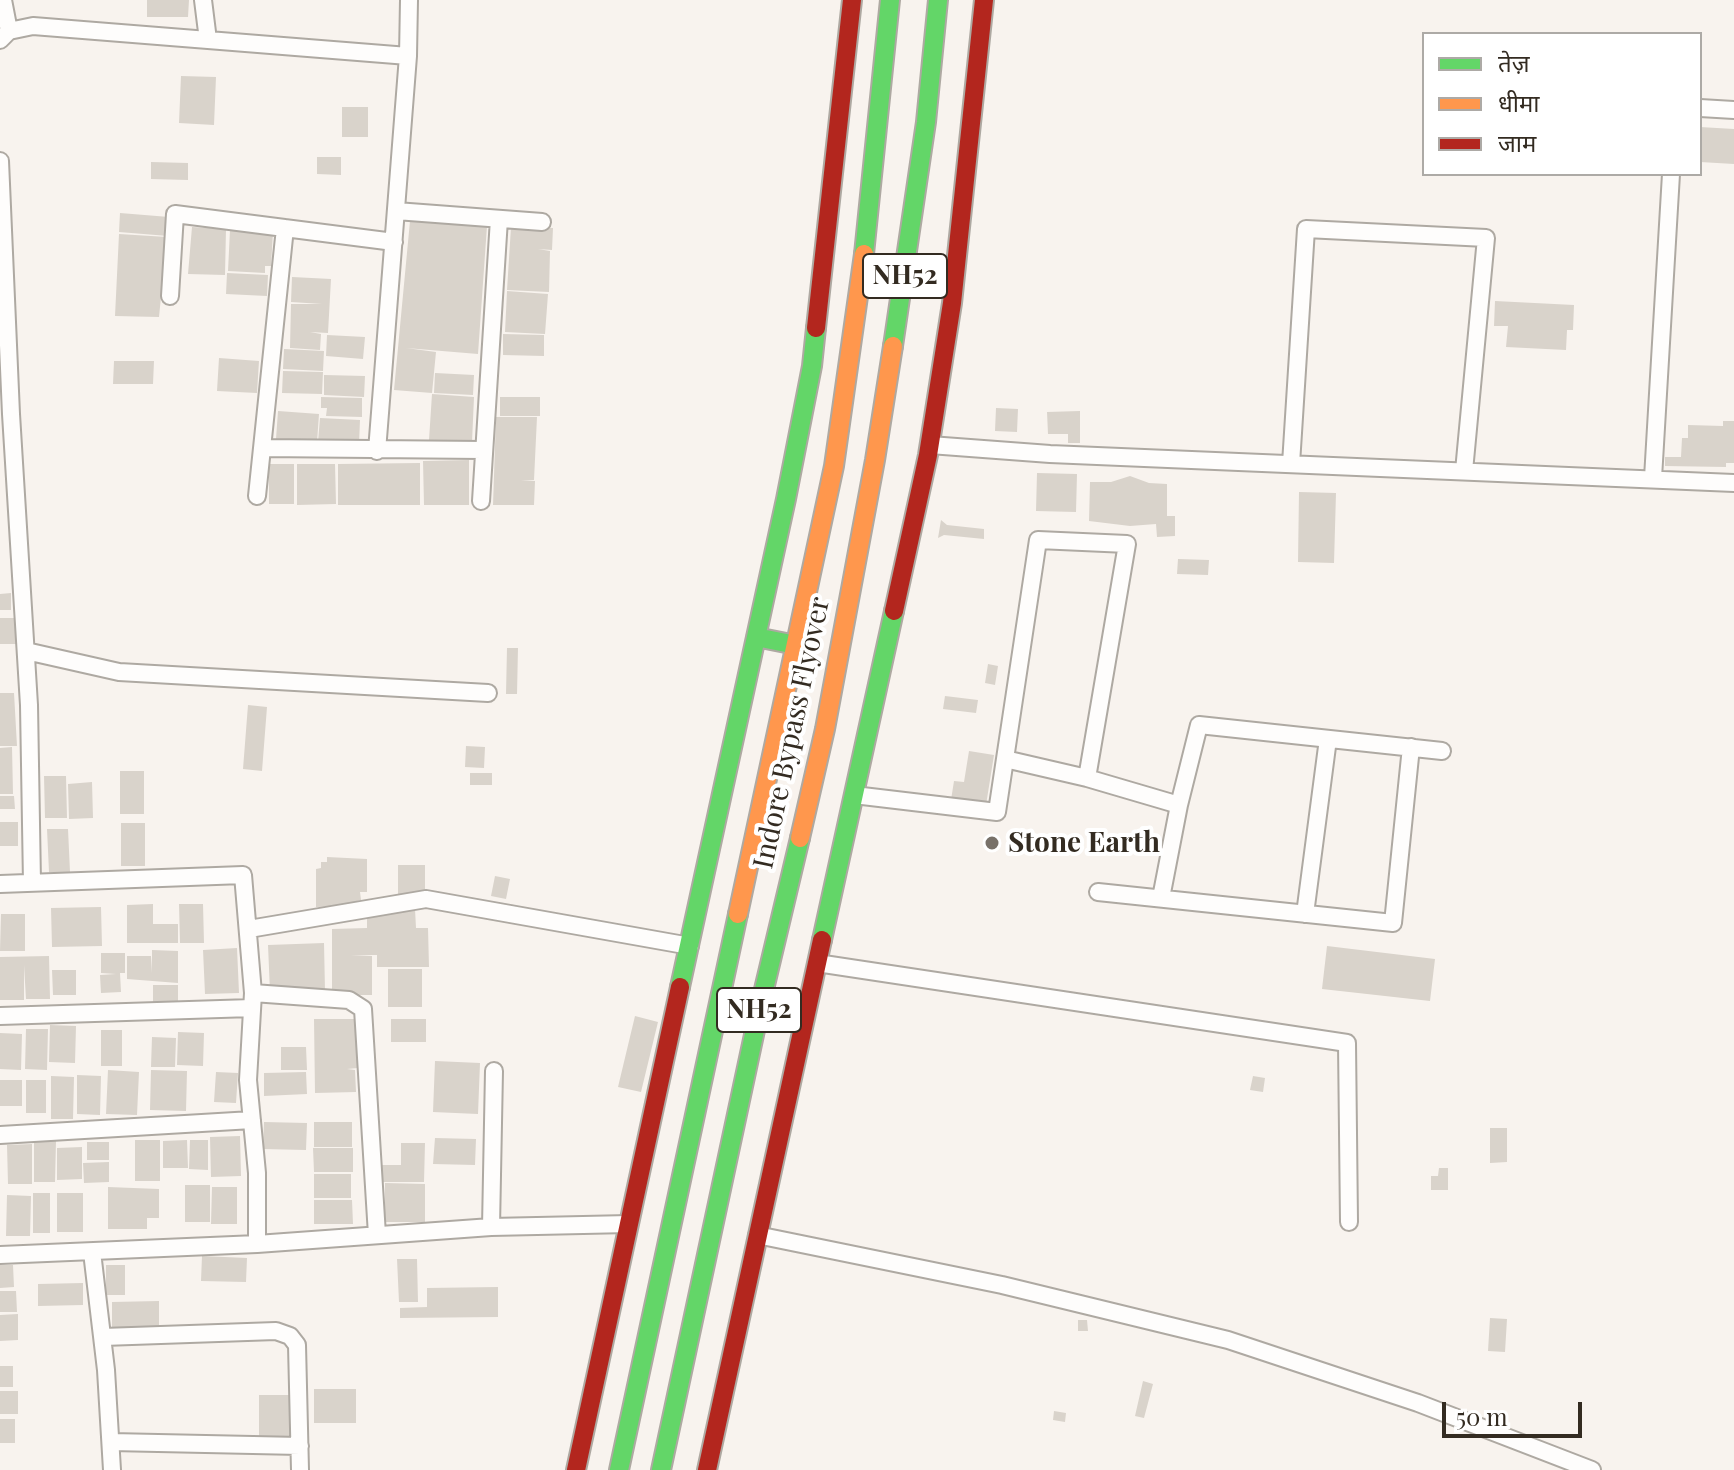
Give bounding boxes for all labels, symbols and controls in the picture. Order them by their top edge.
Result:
legend [1422,32,1702,176]
text: तेज़ [1498,46,1530,78]
text: धीमा [1498,86,1540,118]
text: जाम [1498,126,1536,158]
road number: NH52 [863,254,947,298]
street label: Indore Bypass Flyover [747,594,837,872]
place label: Stone Earth [1008,826,1160,860]
marker: Stone Earth [983,834,1001,852]
road number: NH52 [717,988,801,1032]
scale bar [1446,1386,1586,1436]
text: 50 m [1456,1400,1508,1432]

